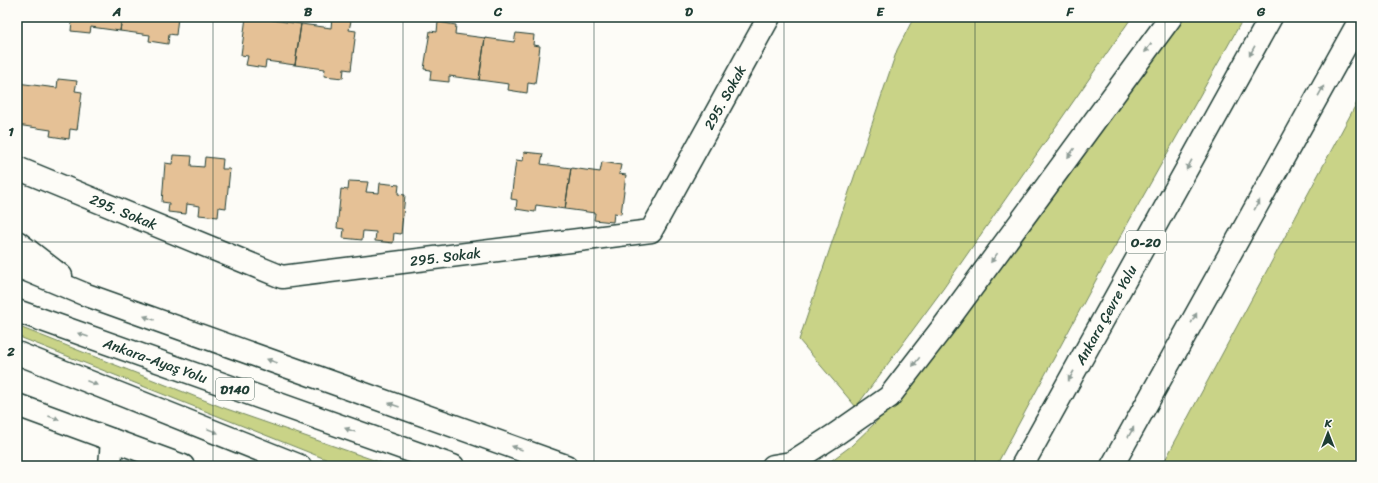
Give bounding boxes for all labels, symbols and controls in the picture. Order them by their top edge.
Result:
text: A [112,0,121,23]
text: B [304,0,313,23]
text: C [493,0,503,23]
text: D [685,0,693,23]
text: E [876,0,885,23]
text: F [1065,0,1074,23]
text: G [1256,0,1266,23]
one-way arrow [1143,43,1152,54]
one-way arrow [1248,45,1255,57]
street label: 295. Sokak [697,60,753,135]
one-way arrow [1317,85,1324,97]
text: 1 [8,120,14,143]
one-way arrow [1066,148,1075,159]
one-way arrow [1185,159,1192,171]
street label: 295. Sokak [86,187,161,237]
one-way arrow [1254,199,1261,211]
road number: O-20 [1126,231,1166,253]
street label: 295. Sokak [409,240,483,274]
one-way arrow [990,253,998,263]
street label: Ankara Çevre Yolu [1068,260,1144,370]
one-way arrow [1191,312,1198,324]
one-way arrow [143,314,155,320]
street label: Ankara-Ayaş Yolu [99,330,211,391]
one-way arrow [76,331,88,337]
text: 2 [6,340,15,363]
one-way arrow [911,357,920,368]
one-way arrow [265,358,277,364]
one-way arrow [1068,371,1075,382]
road number: D140 [216,378,254,400]
one-way arrow [87,381,99,387]
one-way arrow [388,401,400,407]
north arrow [1308,413,1348,453]
text: K [1324,414,1333,433]
one-way arrow [48,416,60,422]
one-way arrow [344,426,356,432]
one-way arrow [1128,426,1135,438]
one-way arrow [207,429,219,435]
one-way arrow [510,445,522,451]

